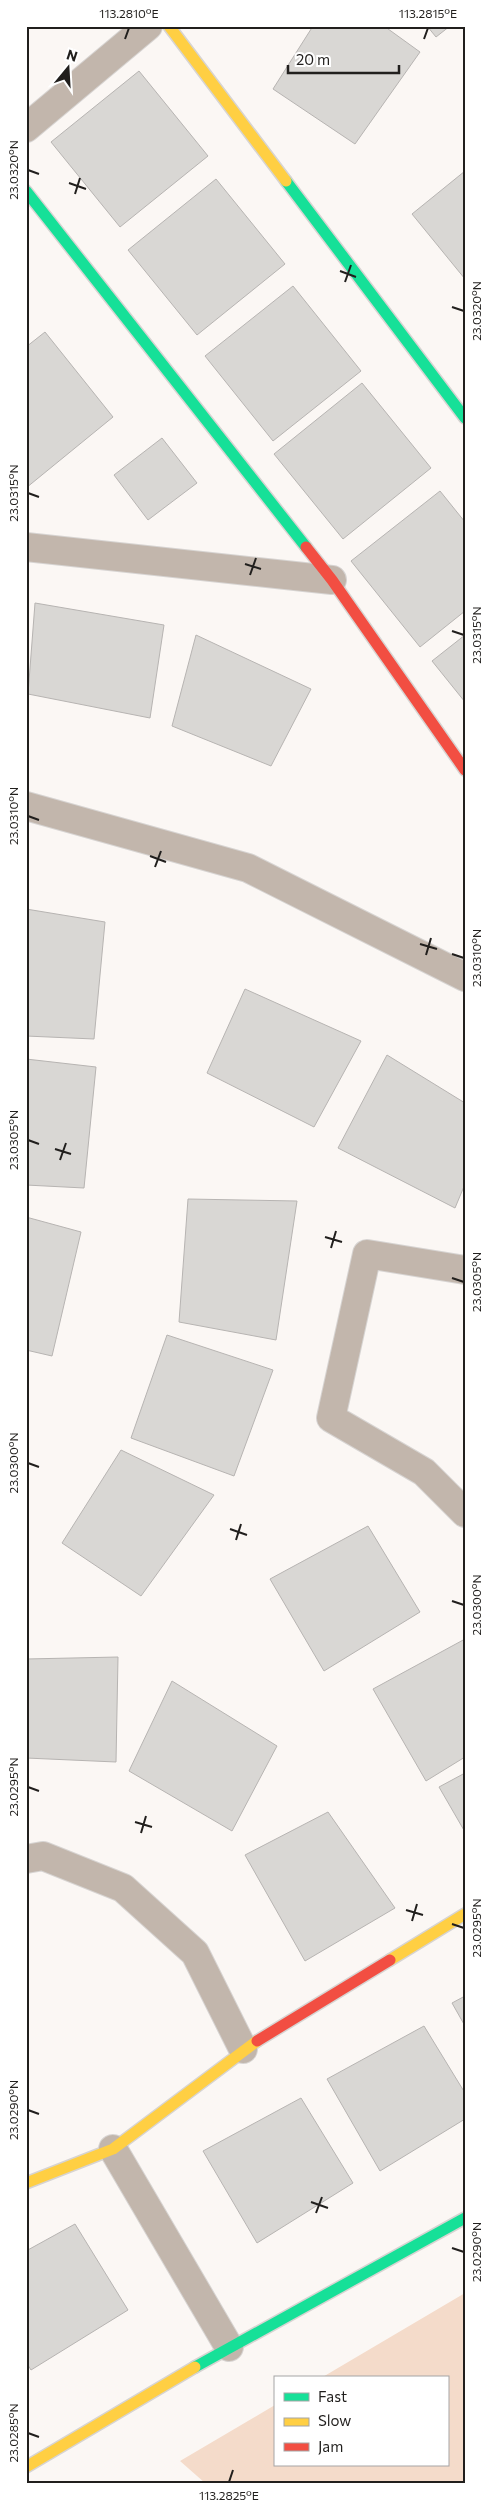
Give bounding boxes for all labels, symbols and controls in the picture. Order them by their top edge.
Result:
text: 113.2810°E [99,6,159,20]
text: 113.2815°E [399,6,457,20]
north arrow [42,42,92,92]
scale bar [288,42,400,74]
text: N [65,45,80,65]
text: 20 m [296,50,330,68]
text: 23.0320°N [6,140,20,200]
text: 23.0320°N [469,281,483,341]
text: 23.0315°N [6,464,20,522]
text: 23.0315°N [469,606,483,664]
text: 23.0310°N [6,787,20,845]
text: 23.0310°N [469,929,483,987]
text: 23.0305°N [6,1110,20,1170]
text: 23.0305°N [469,1252,483,1312]
text: 23.0300°N [6,1433,20,1493]
text: 23.0300°N [469,1575,483,1635]
text: 23.0295°N [6,1757,20,1817]
text: 23.0295°N [469,1898,483,1958]
text: 23.0290°N [6,2080,20,2140]
text: 23.0290°N [469,2222,483,2282]
legend [274,2376,448,2466]
text: Fast [318,2387,347,2405]
text: 23.0285°N [6,2403,20,2463]
text: Slow [318,2411,351,2429]
text: Jam [318,2437,343,2455]
text: 113.2825°E [199,2488,259,2502]

